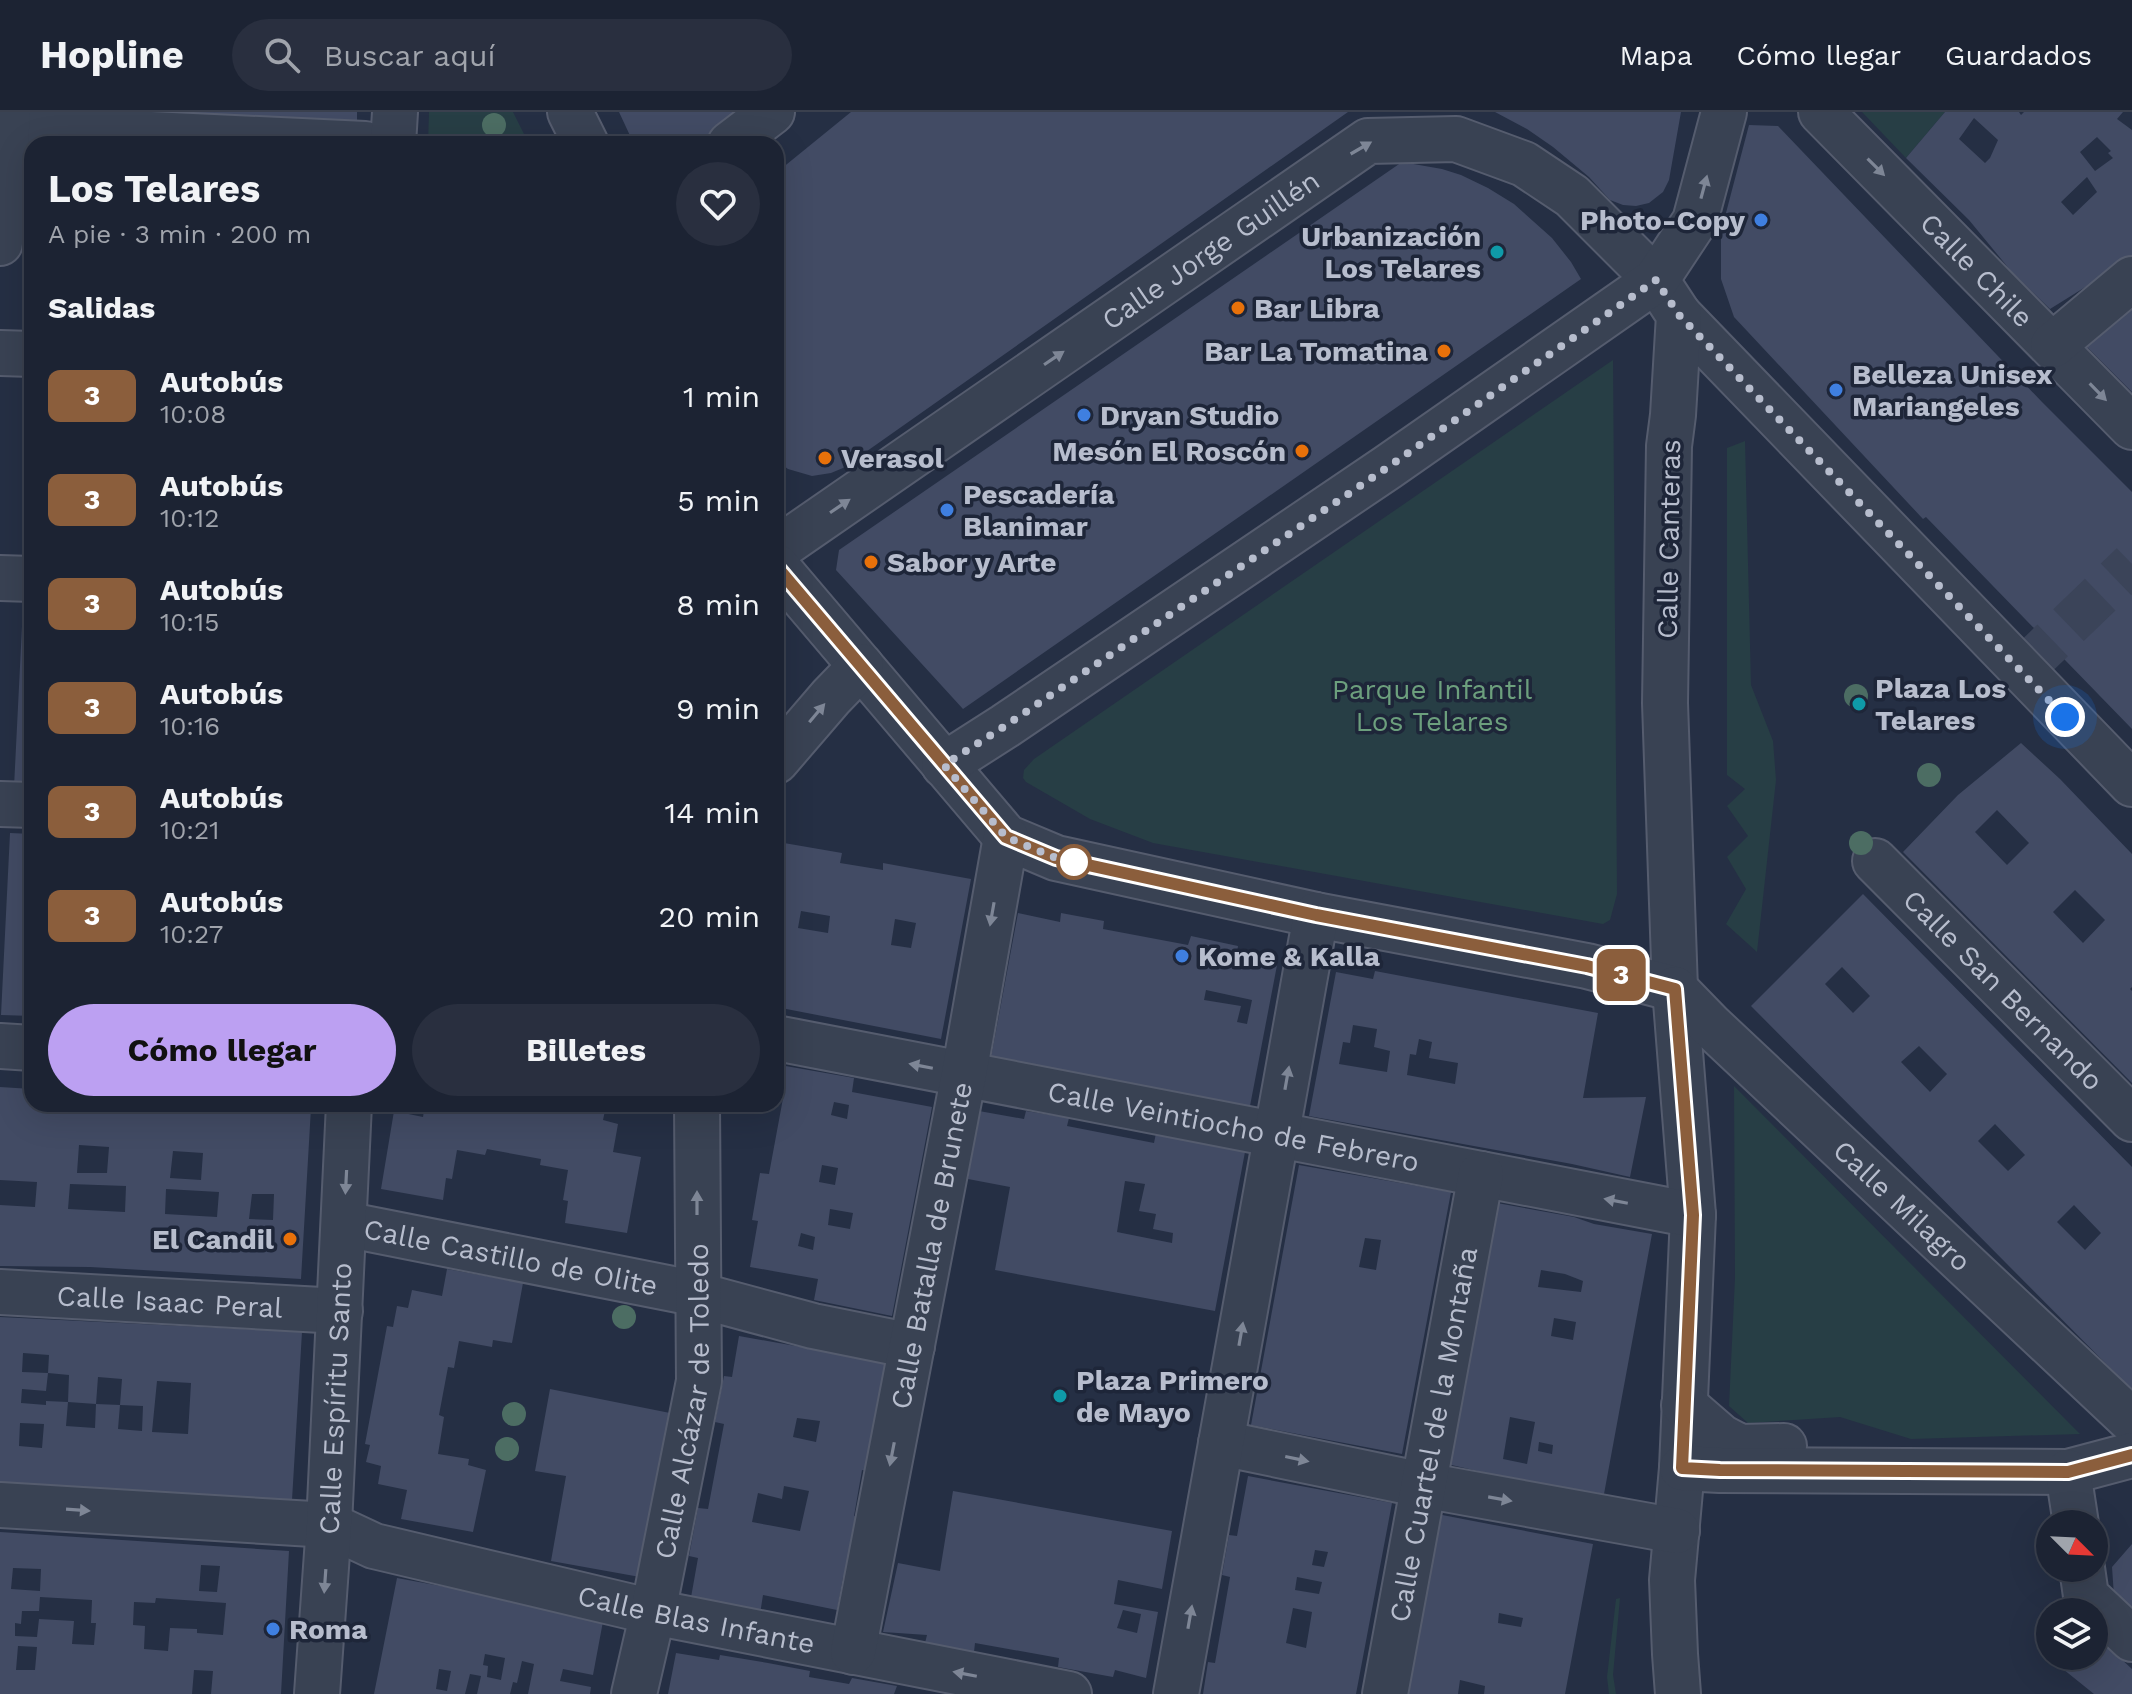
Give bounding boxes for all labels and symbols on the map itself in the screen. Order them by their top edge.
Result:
one-way arrow [1350,141,1372,155]
one-way arrow [1866,157,1885,176]
street label: Calle Jorge Guillén [1095,163,1325,336]
one-way arrow [1698,174,1711,198]
place label: Photo-Copy [1580,204,1745,237]
street label: Calle Chile [1914,206,2040,334]
marker: Photo-Copy [1752,211,1770,229]
place label: Urbanización Los Telares [1301,220,1481,285]
marker: Urbanización Los Telares [1488,243,1506,261]
place label: Bar Libra [1254,292,1380,325]
marker: Bar Libra [1229,299,1247,317]
place label: Bar La Tomatina [1204,335,1429,368]
marker: Bar La Tomatina [1435,342,1453,360]
one-way arrow [1044,351,1065,366]
place label: Belleza Unisex Mariangeles [1852,358,2053,423]
marker: Belleza Unisex Mariangeles [1827,381,1845,399]
one-way arrow [2088,382,2107,401]
place label: Dryan Studio [1100,399,1279,432]
marker: Dryan Studio [1075,406,1093,424]
place label: Mesón El Roscón [1052,435,1286,468]
street label: Calle Canteras [1651,439,1687,639]
place label: Verasol [841,442,944,475]
marker: Mesón El Roscón [1293,442,1311,460]
marker: Verasol [816,449,834,467]
place label: Pescadería Blanimar [963,478,1115,543]
one-way arrow [830,499,851,514]
marker: Pescadería Blanimar [938,501,956,519]
place label: Sabor y Arte [887,546,1056,579]
marker: Sabor y Arte [862,553,880,571]
place label: Plaza Los Telares [1875,672,2006,737]
park label: Parque Infantil Los Telares [1332,673,1533,738]
marker: Plaza Los Telares [1850,695,1868,713]
your location [2045,697,2085,737]
one-way arrow [808,703,826,723]
unlabelled marker [1057,845,1091,879]
street label: Calle San Bernando [1897,883,2110,1097]
one-way arrow [985,902,998,927]
place label: Kome & Kalla [1198,940,1381,973]
marker: Kome & Kalla [1173,947,1191,965]
line badge: 3 [1595,949,1647,1001]
one-way arrow [908,1059,933,1072]
one-way arrow [1282,1065,1294,1090]
street label: Calle Veintiocho de Febrero [1045,1074,1422,1178]
street label: Calle Batalla de Brunete [884,1079,979,1412]
street label: Calle Milagro [1827,1133,1978,1278]
one-way arrow [339,1170,352,1195]
one-way arrow [691,1190,703,1215]
one-way arrow [1603,1194,1628,1207]
street label: Calle Castillo de Olite [361,1212,660,1302]
place label: El Candil [152,1223,275,1256]
marker: El Candil [281,1230,299,1248]
street label: Calle Alcázar de Toledo [647,1243,716,1562]
street label: Calle Cuartel de la Montaña [1382,1244,1484,1625]
street label: Calle Espíritu Santo [312,1262,358,1535]
street label: Calle Isaac Peral [56,1279,284,1324]
one-way arrow [1236,1321,1248,1346]
place label: Plaza Primero de Mayo [1076,1364,1269,1429]
marker: Plaza Primero de Mayo [1051,1387,1069,1405]
one-way arrow [885,1441,897,1466]
one-way arrow [1285,1453,1310,1466]
one-way arrow [1487,1494,1512,1506]
one-way arrow [66,1504,91,1517]
north arrow [2036,1510,2108,1582]
one-way arrow [318,1569,331,1594]
street label: Calle Blas Infante [575,1578,818,1660]
one-way arrow [1184,1604,1196,1629]
place label: Roma [289,1613,368,1646]
marker: Roma [264,1620,282,1638]
one-way arrow [952,1667,977,1680]

